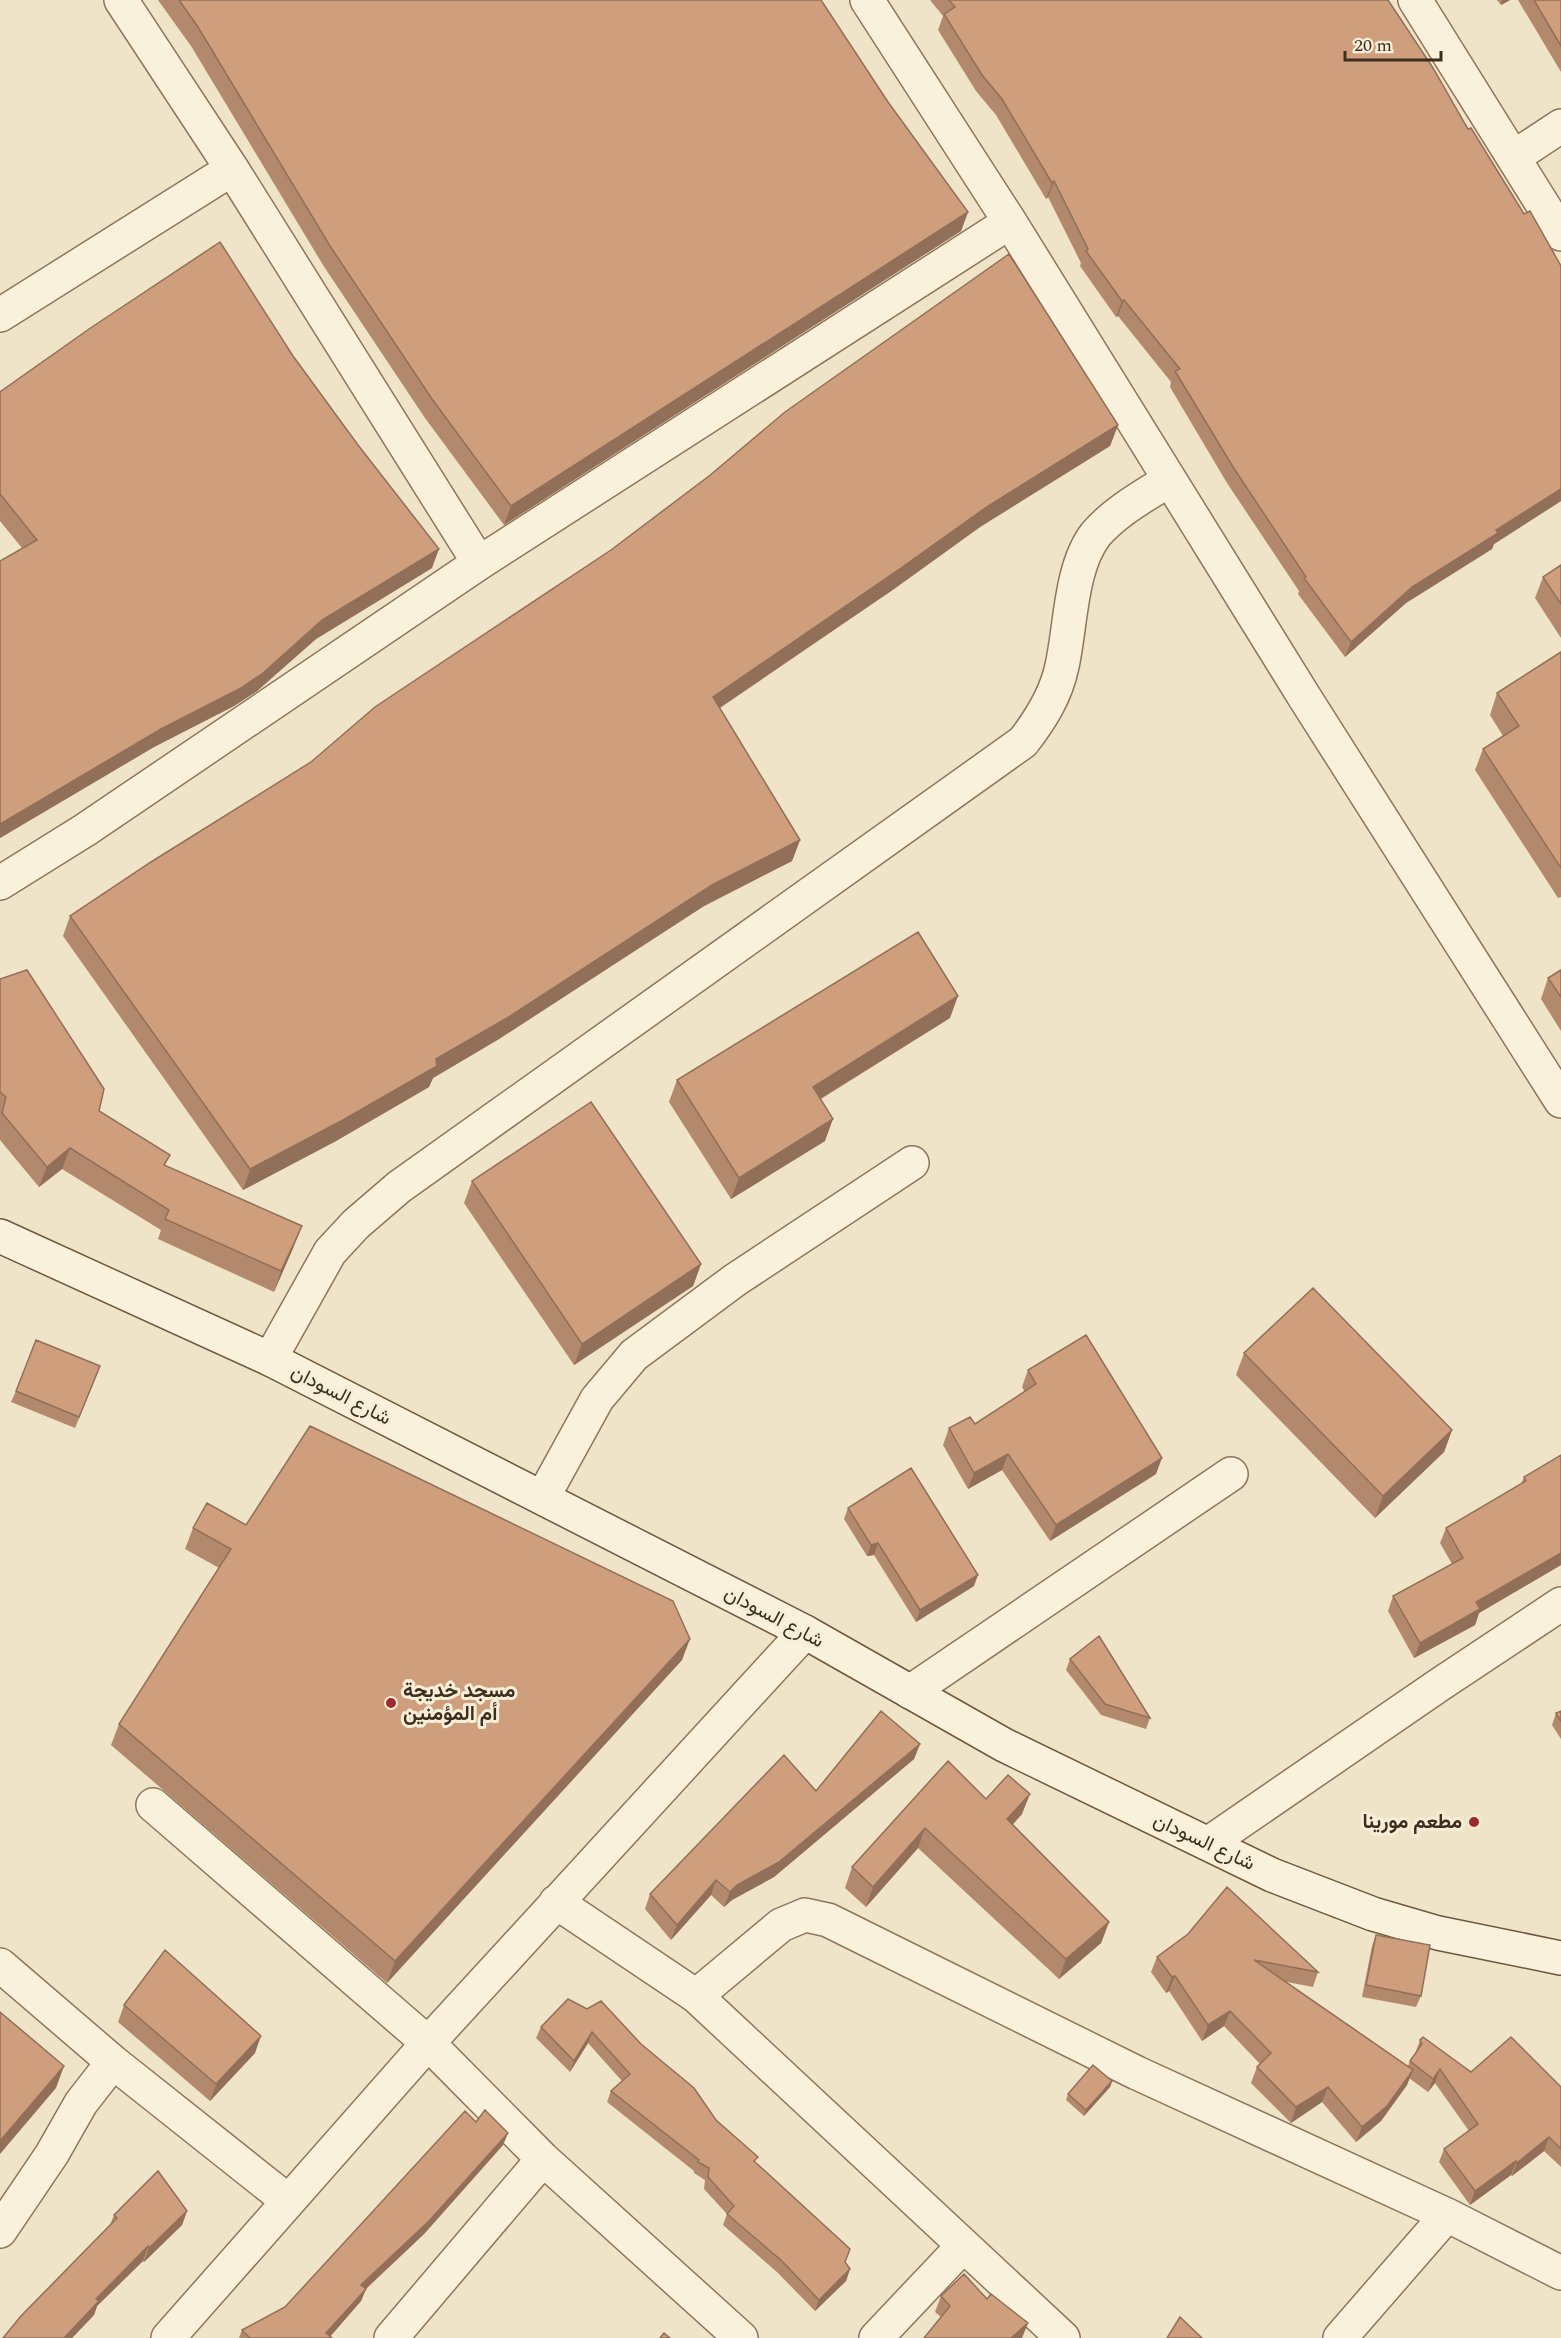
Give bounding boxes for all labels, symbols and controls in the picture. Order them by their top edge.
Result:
scale bar [1345,24,1441,62]
text: 20 m [1354,32,1392,59]
street label: شارع السودان [286,1357,396,1433]
street label: شارع السودان [719,1578,829,1656]
place label: مسجد خديجة أم المؤمنين [403,1676,515,1729]
marker: مسجد خديجة أم المؤمنين [384,1696,398,1710]
street label: شارع السودان [1148,1805,1260,1879]
place label: مطعم مورينا [1363,1807,1462,1837]
marker: مطعم مورينا [1467,1815,1481,1829]

